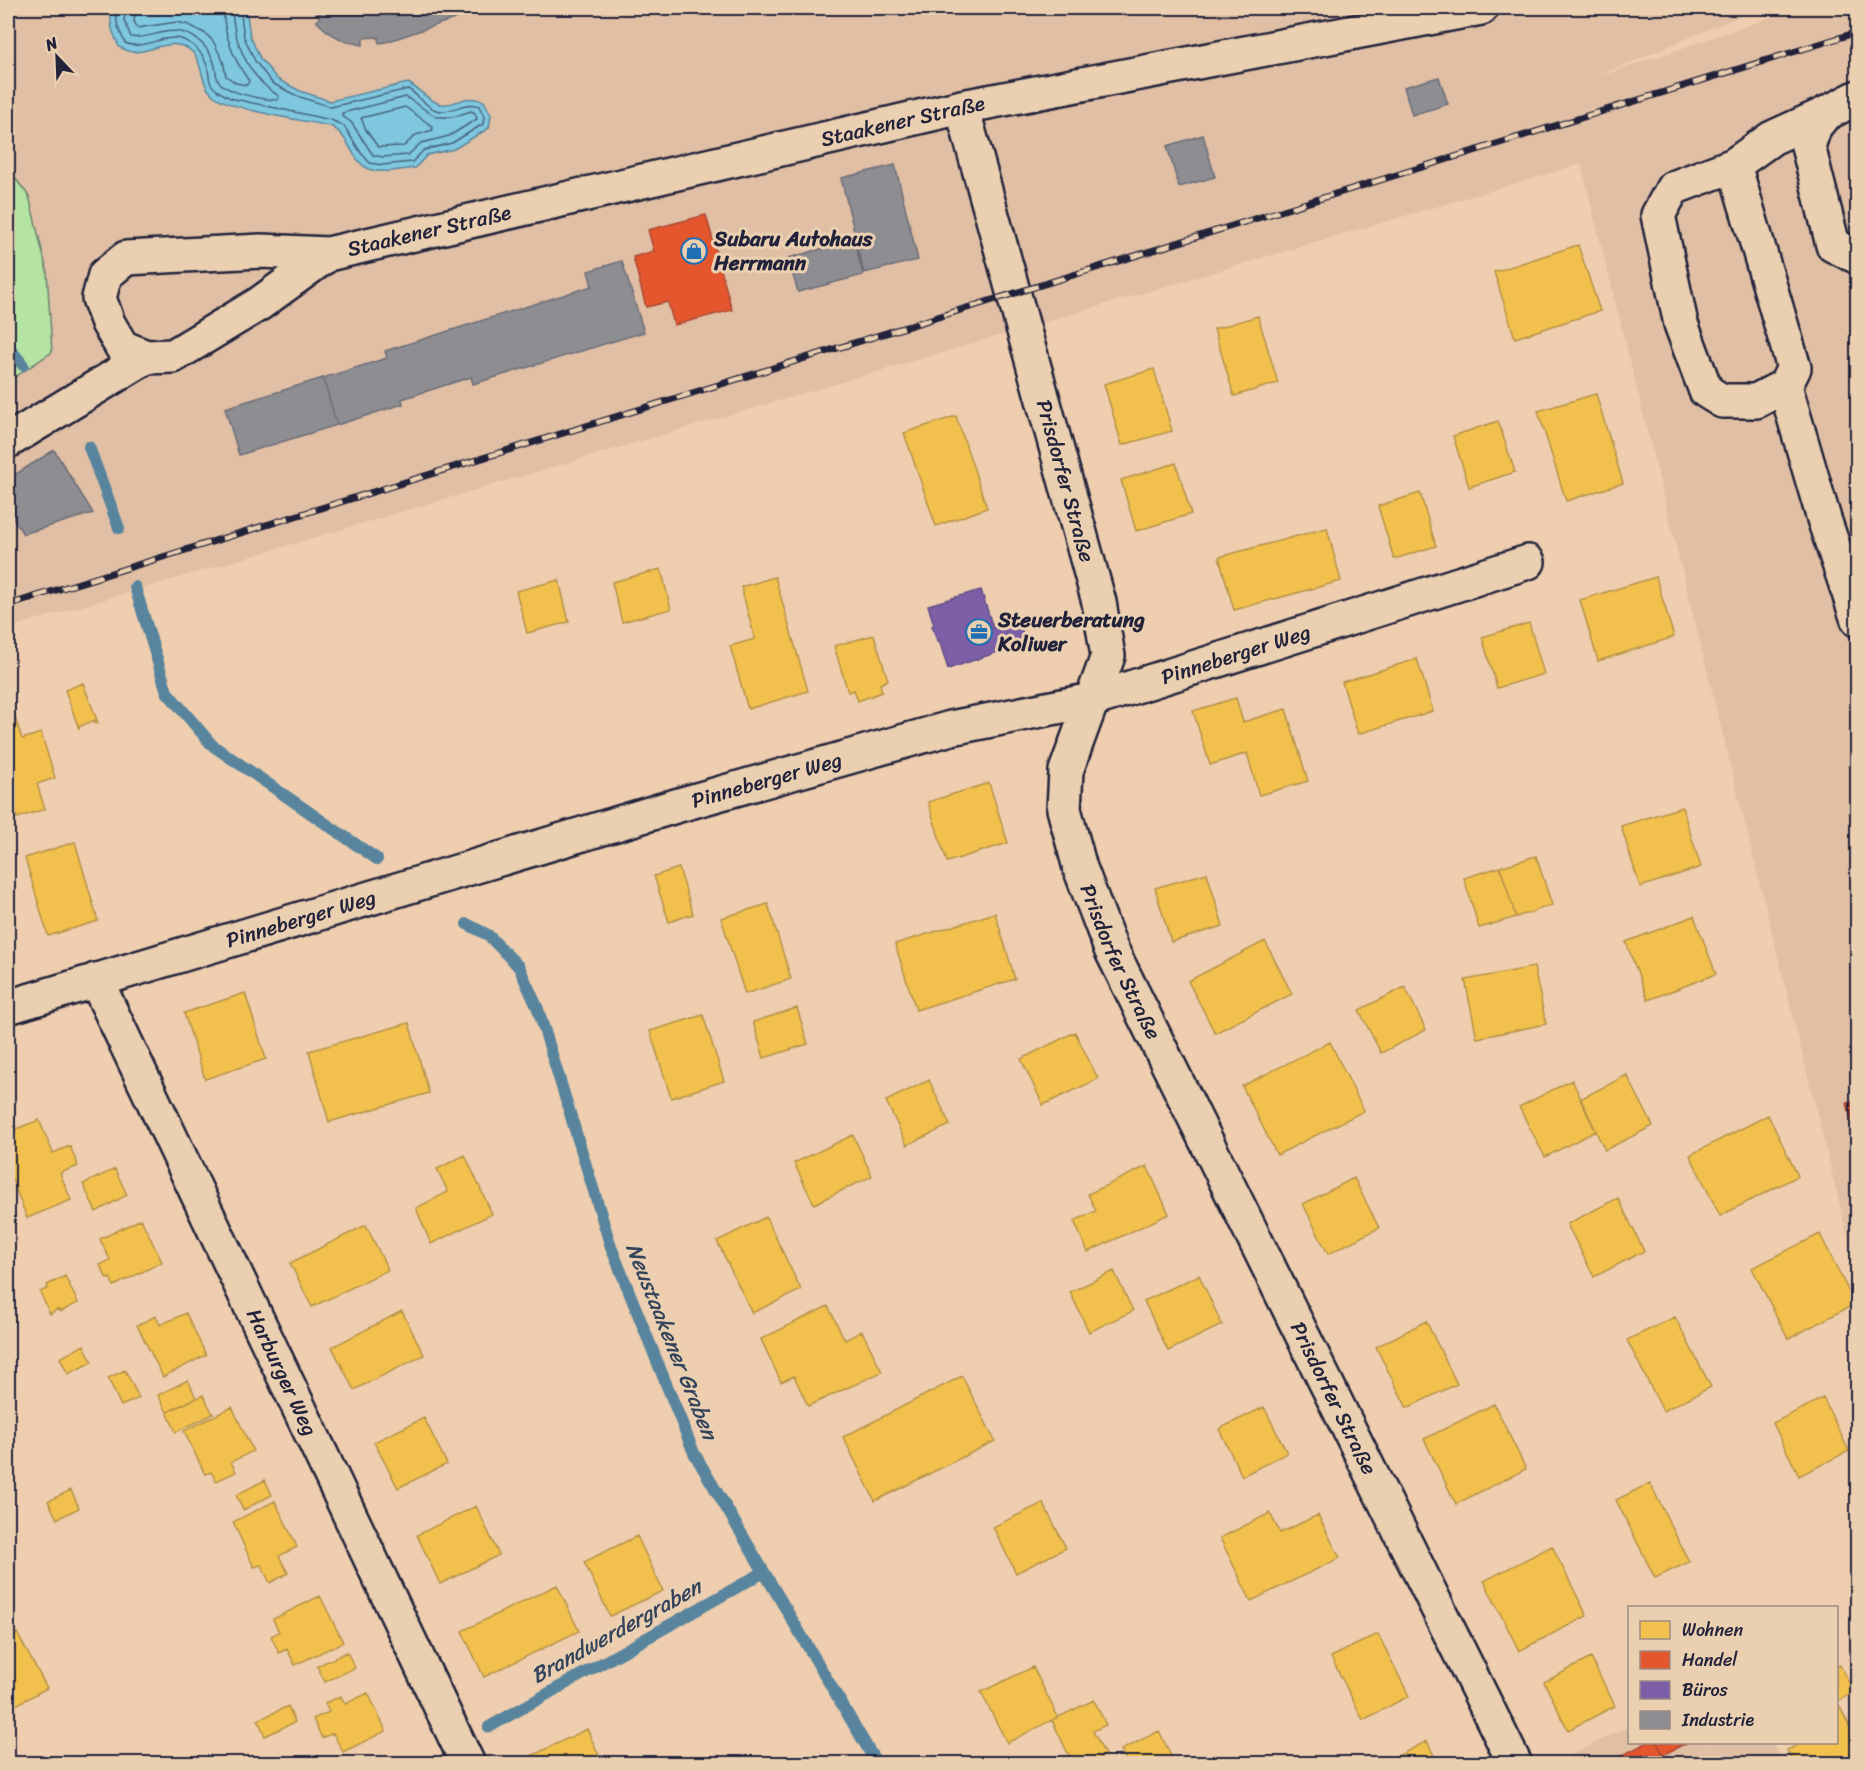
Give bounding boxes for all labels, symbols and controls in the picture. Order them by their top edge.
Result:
north arrow [27,27,87,87]
text: N [40,28,63,60]
street label: Staakener Straße [817,84,988,158]
street label: Staakener Straße [343,193,515,268]
place label: Subaru Autohaus Herrmann [713,220,873,282]
shop icon: Subaru Autohaus Herrmann [679,236,709,266]
street label: Prisdorfer Straße [1025,395,1106,567]
place label: Steuerberatung Koliwer [997,601,1145,663]
street label: Pinneberger Weg [1156,613,1316,696]
office icon: Steuerberatung Koliwer [964,617,994,647]
street label: Pinneberger Weg [687,741,847,820]
street label: Pinneberger Weg [221,878,381,959]
street label: Prisdorfer Straße [1069,878,1172,1046]
water label: Neustaakener Graben [615,1237,730,1447]
street label: Harburger Weg [235,1302,329,1442]
street label: Prisdorfer Straße [1279,1315,1388,1482]
water label: Brandwerdergraben [523,1567,711,1694]
legend [1628,1606,1838,1744]
text: Wohnen [1682,1614,1743,1646]
text: Handel [1682,1644,1738,1676]
text: Büros [1682,1674,1729,1706]
text: Industrie [1681,1704,1755,1736]

